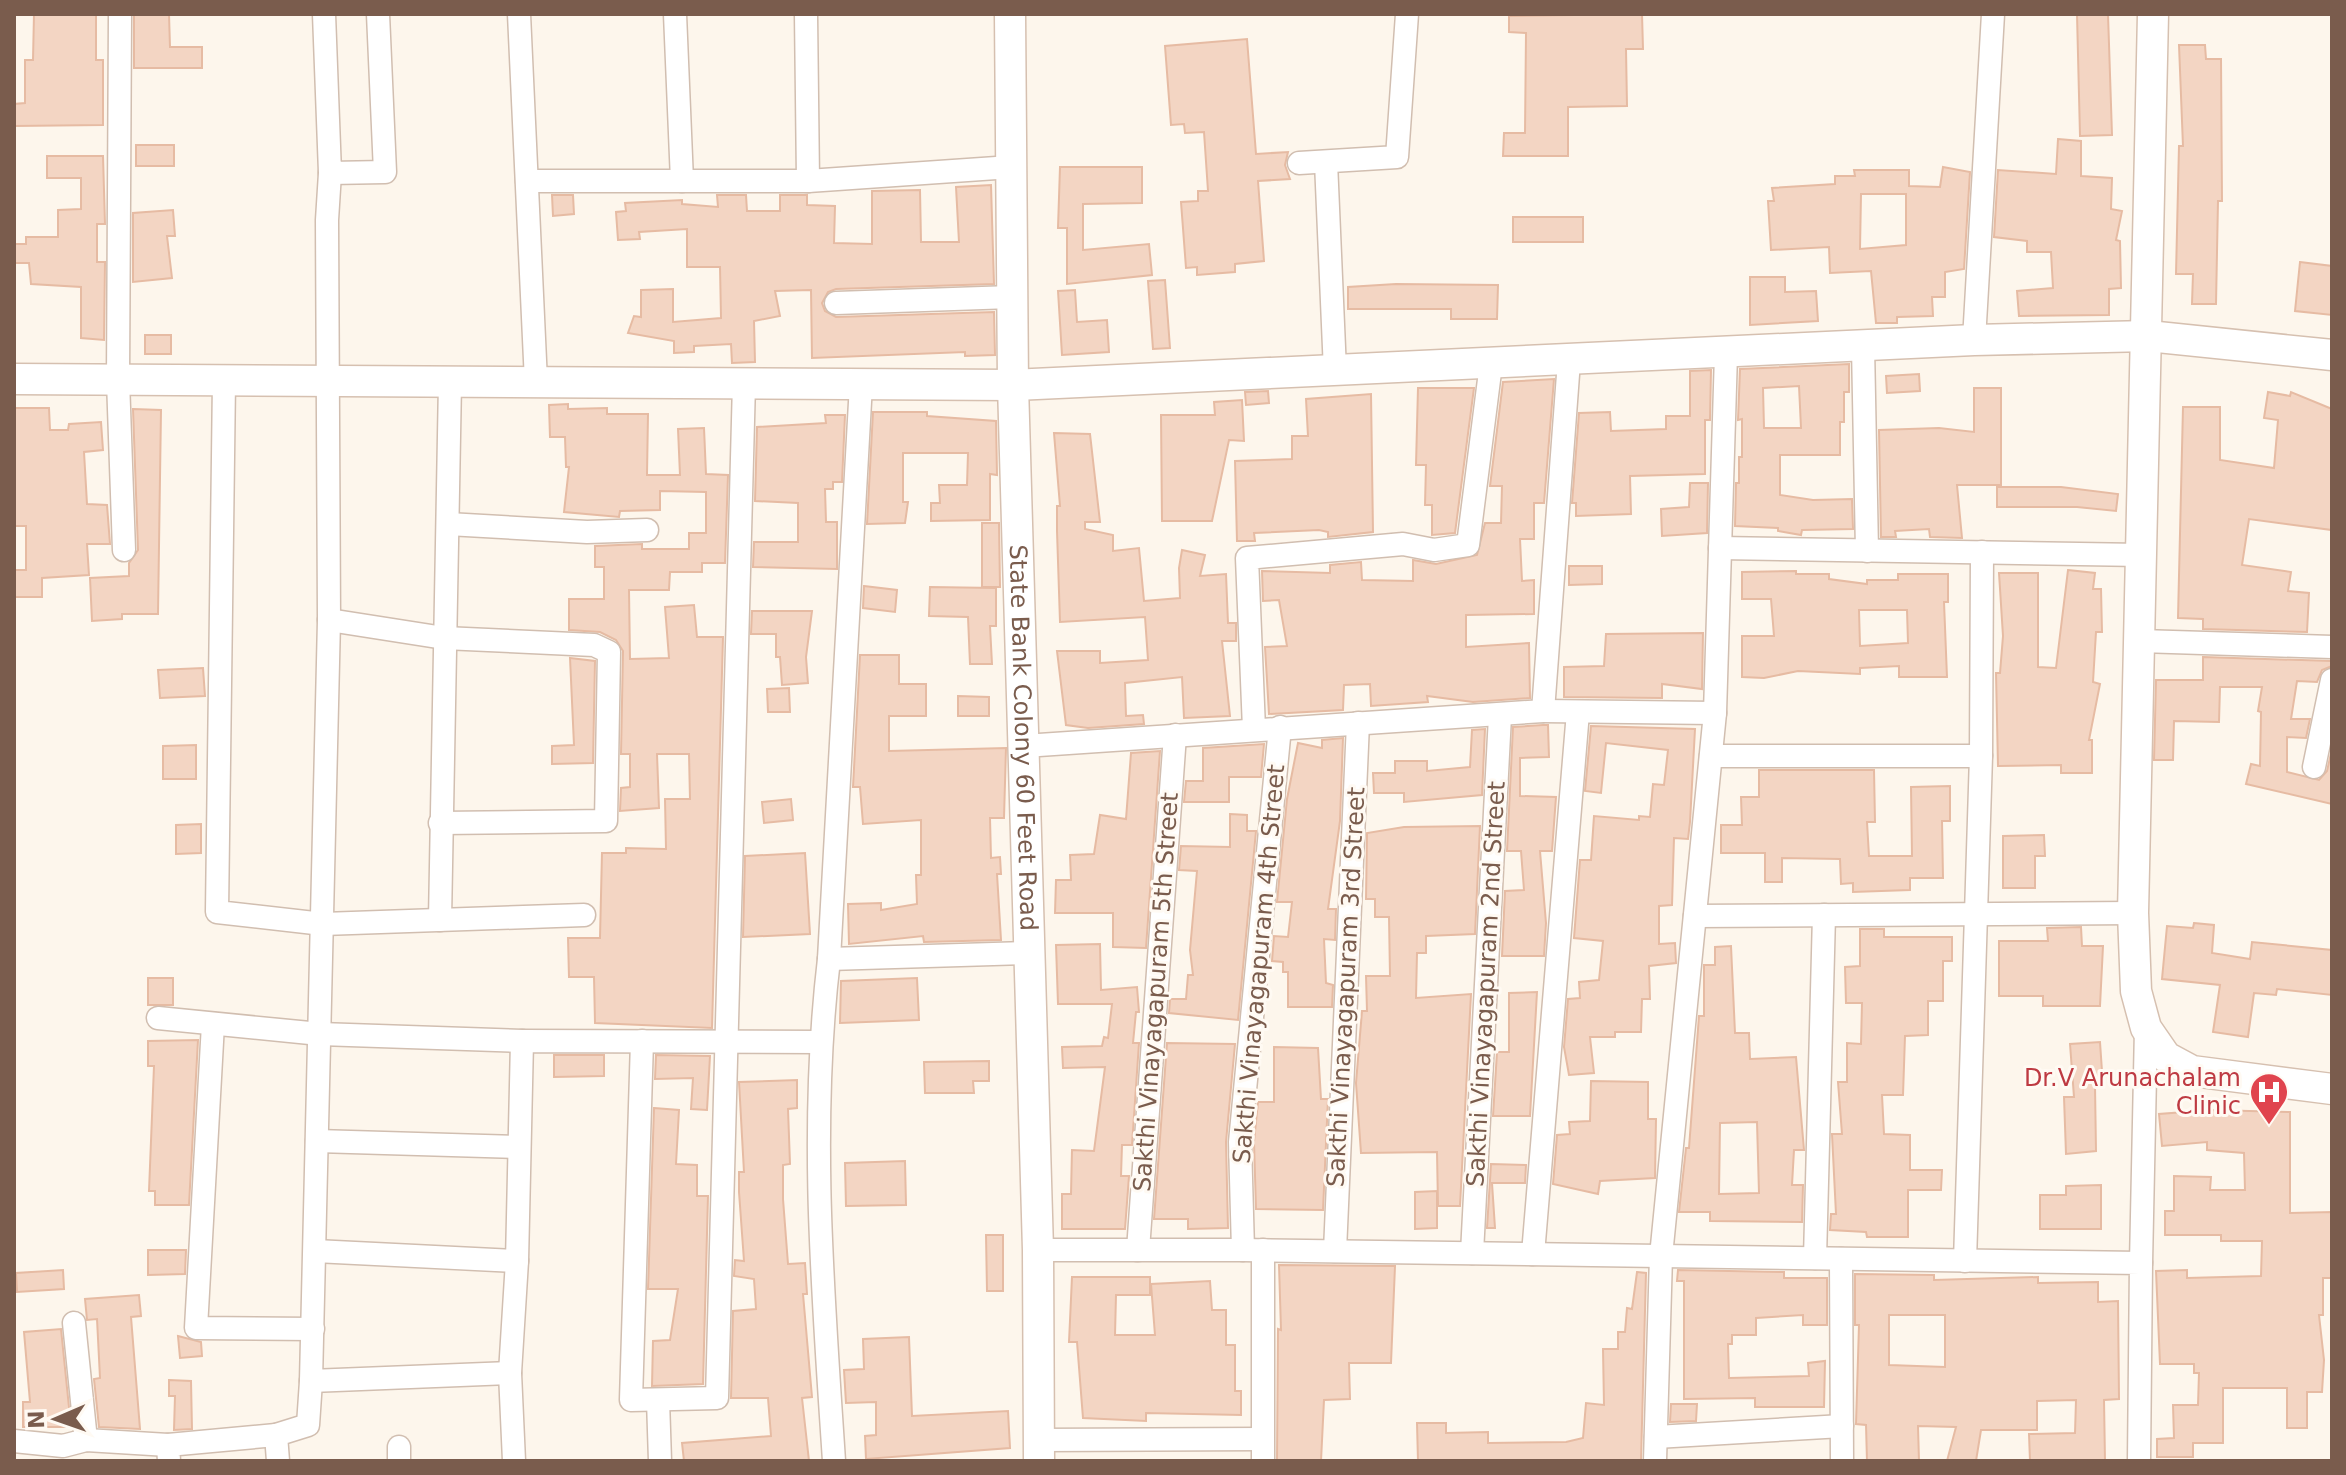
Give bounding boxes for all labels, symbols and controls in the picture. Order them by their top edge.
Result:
street label: State Bank Colony 60 Feet Road [1004,544,1043,931]
street label: Sakthi Vinayagapuram 4th Street [1228,763,1290,1165]
street label: Sakthi Vinayagapuram 2nd Street [1461,780,1511,1188]
street label: Sakthi Vinayagapuram 3rd Street [1322,786,1370,1188]
street label: Sakthi Vinayagapuram 5th Street [1128,791,1184,1193]
place label: Dr.V Arunachalam Clinic [2024,1064,2241,1120]
hospital icon: Dr.V Arunachalam Clinic [2248,1071,2290,1126]
north arrow [16,1379,96,1459]
text: N [24,1410,49,1429]

